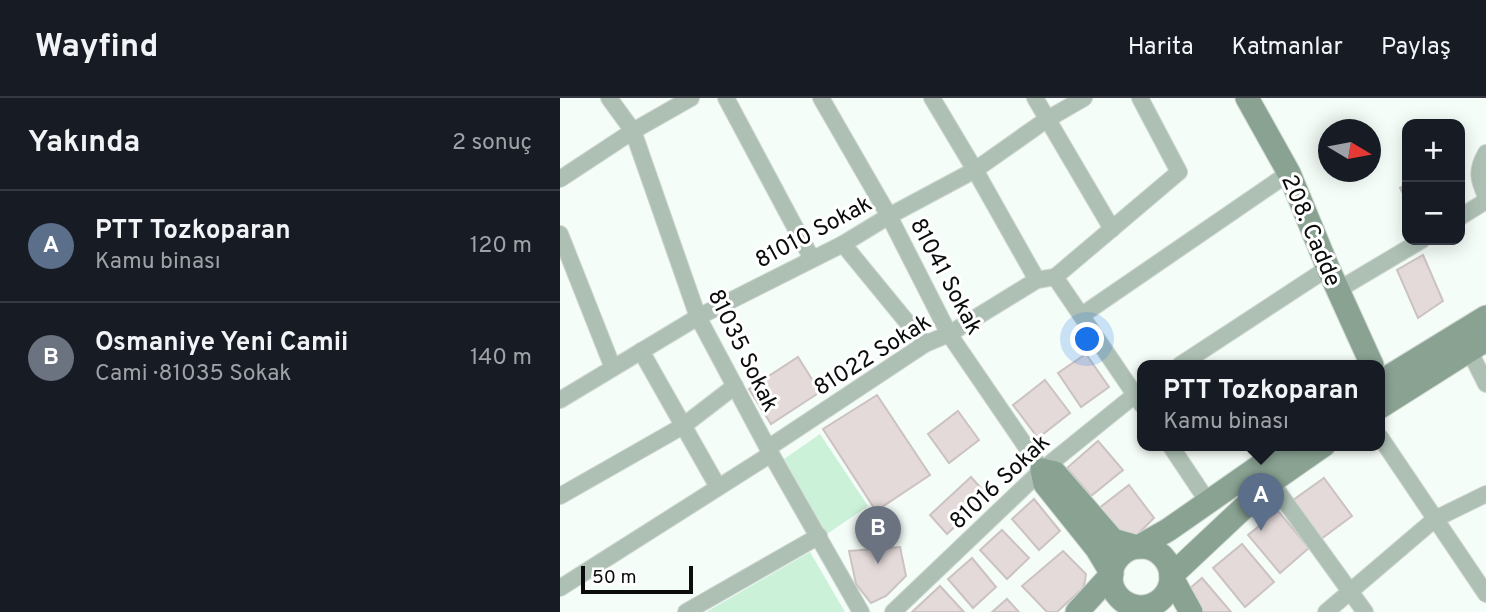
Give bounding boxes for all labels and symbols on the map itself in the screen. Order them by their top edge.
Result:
north arrow [1318,119,1381,182]
street label: 208. Cadde [1273,171,1346,291]
street label: 81010 Sokak [751,190,878,276]
street label: 81041 Sokak [902,214,988,340]
street label: 81035 Sokak [700,285,784,417]
street label: 81022 Sokak [809,309,937,404]
your location [1070,322,1104,356]
street label: 81016 Sokak [944,429,1057,537]
pin: A [1238,473,1284,531]
pin: B [855,506,901,564]
scale bar [581,563,693,595]

